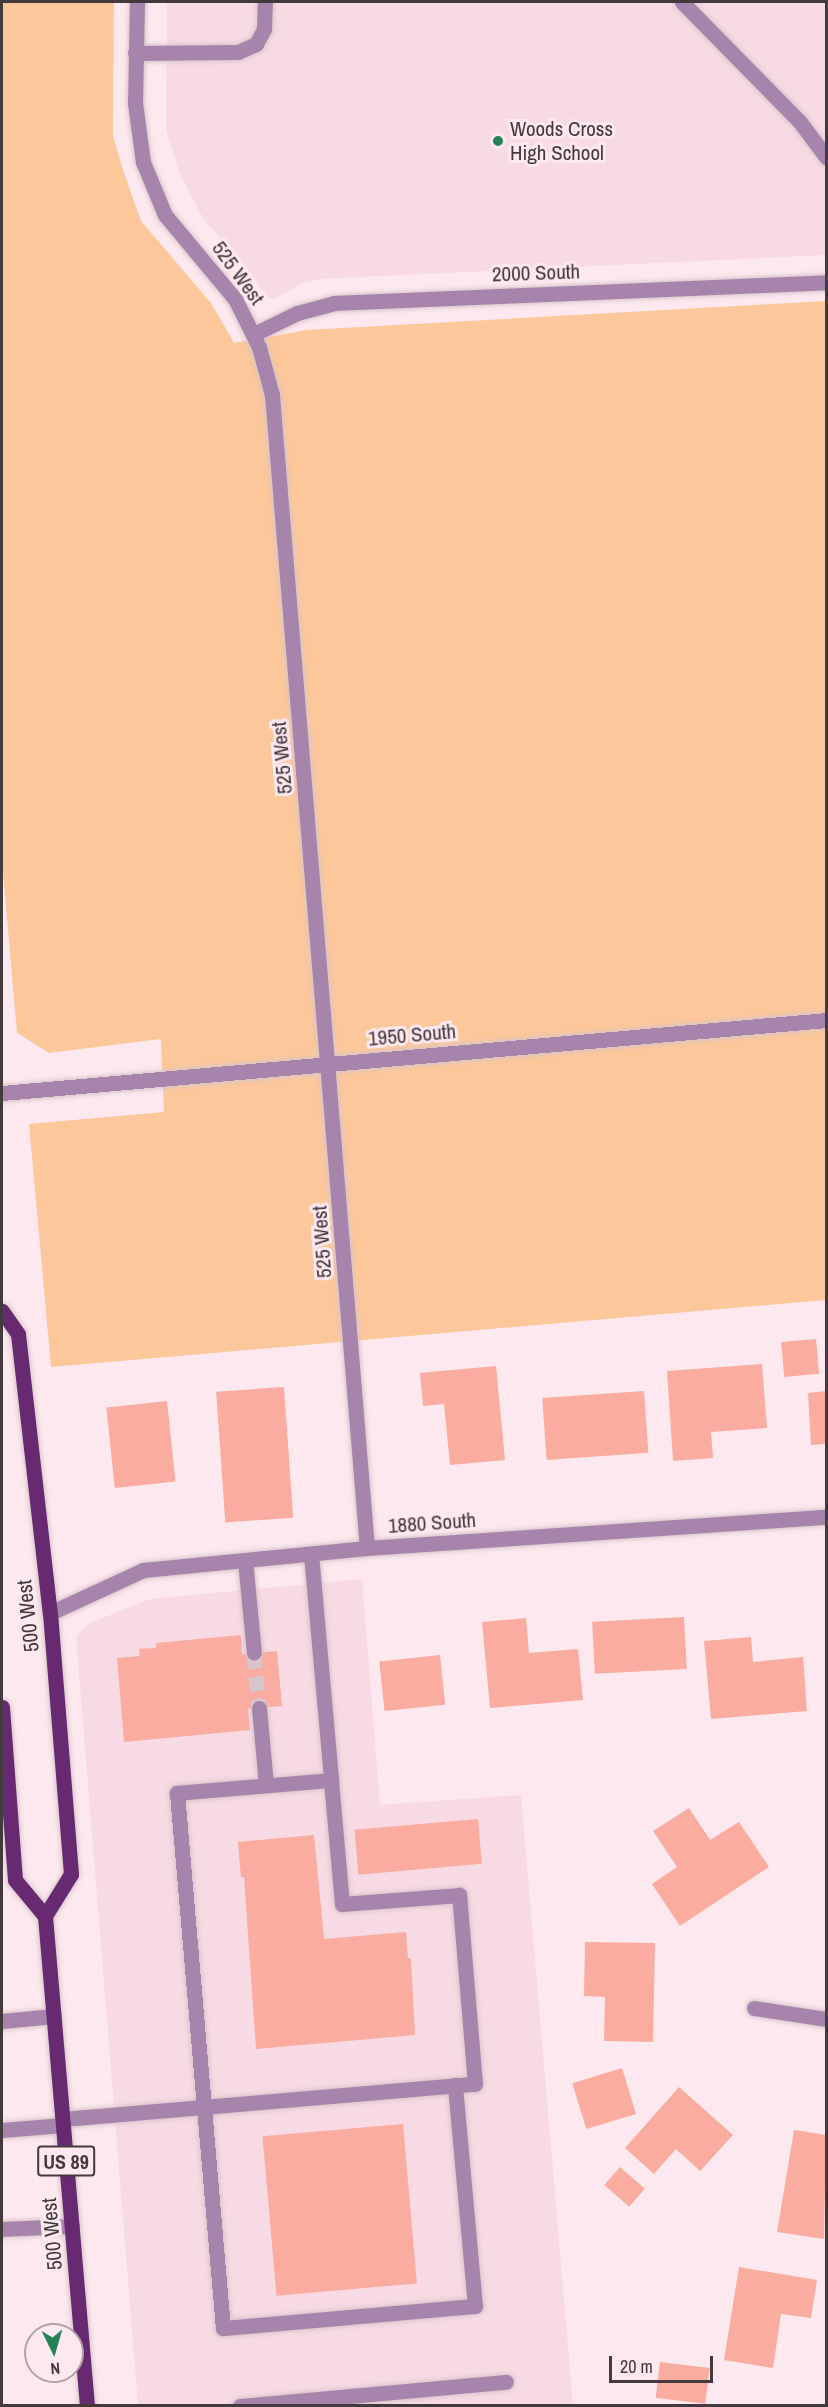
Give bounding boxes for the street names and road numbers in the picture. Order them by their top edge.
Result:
street label: 525 West [207,236,269,310]
street label: 2000 South [492,259,580,287]
street label: 525 West [266,721,298,795]
street label: 1950 South [367,1019,457,1051]
street label: 525 West [307,1205,337,1279]
street label: 1880 South [387,1507,477,1539]
street label: 500 West [12,1579,44,1653]
road number: US 89 [36,2144,96,2178]
street label: 500 West [36,2197,68,2271]

